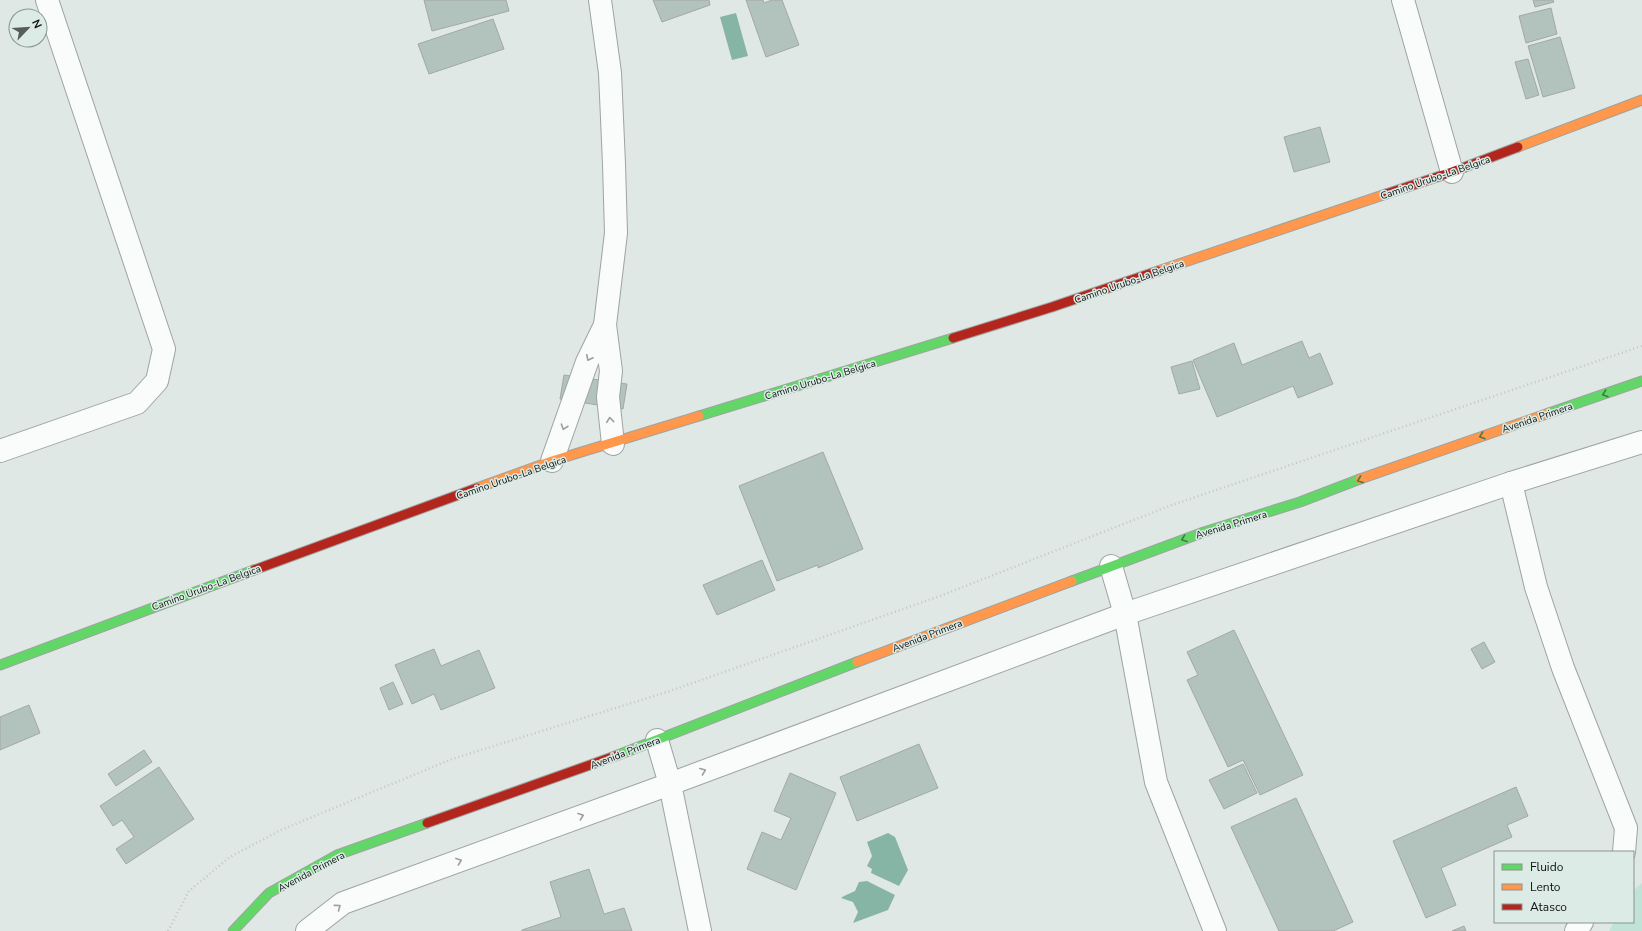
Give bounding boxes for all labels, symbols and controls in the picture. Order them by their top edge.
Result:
north arrow [8,8,48,48]
text: N [28,17,45,31]
street label: Camino Urubo-La Belgica [1379,153,1492,203]
street label: Camino Urubo-La Belgica [1073,257,1186,307]
one-way arrow [586,354,594,361]
street label: Camino Urubo-La Belgica [763,356,877,403]
one-way arrow [1602,389,1609,397]
street label: Avenida Primera [1500,399,1575,437]
one-way arrow [606,417,615,423]
one-way arrow [560,423,569,430]
one-way arrow [1479,431,1486,440]
street label: Camino Urubo-La Belgica [455,453,568,503]
one-way arrow [1356,475,1363,483]
street label: Avenida Primera [1194,507,1269,542]
one-way arrow [1180,534,1187,543]
street label: Camino Urubo-La Belgica [150,562,263,614]
street label: Avenida Primera [890,616,964,656]
street label: Avenida Primera [588,733,662,773]
one-way arrow [700,767,707,776]
one-way arrow [578,812,585,821]
street label: Avenida Primera [276,848,347,895]
legend [1494,851,1634,923]
one-way arrow [456,857,463,865]
text: Fluido [1530,859,1564,875]
text: Lento [1530,879,1561,895]
text: Atasco [1530,899,1567,915]
one-way arrow [334,905,341,912]

